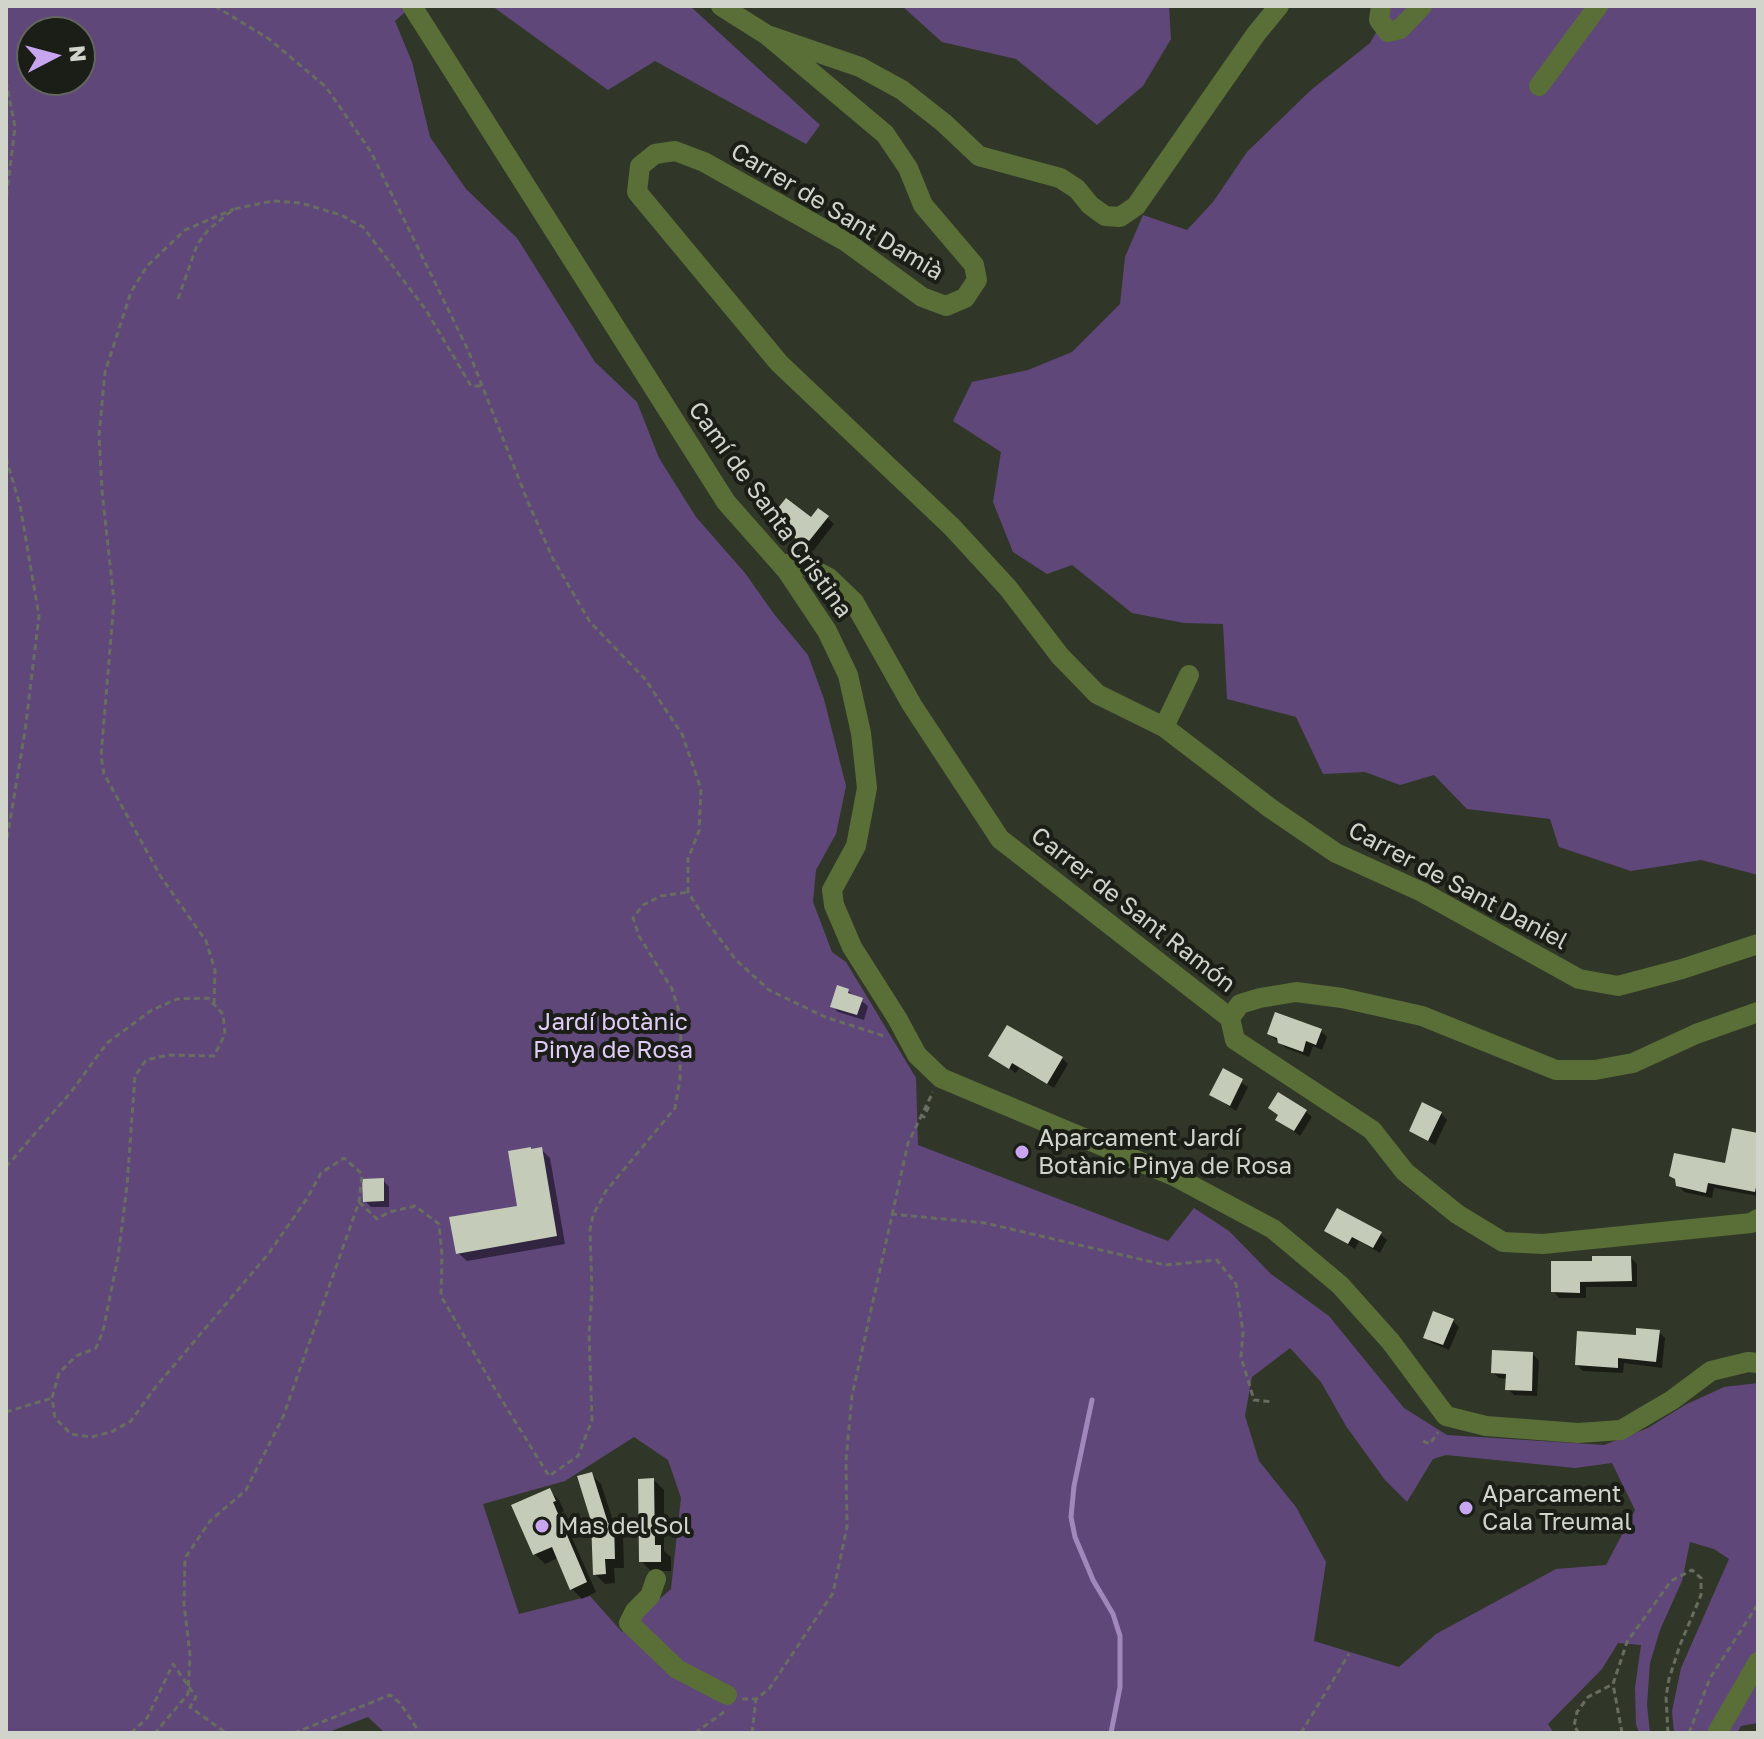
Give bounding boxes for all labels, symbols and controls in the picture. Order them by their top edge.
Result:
north arrow [16,16,96,96]
text: N [64,44,93,63]
street label: Carrer de Sant Damià [725,137,949,287]
street label: Camí de Santa Cristina [682,396,858,624]
street label: Carrer de Sant Daniel [1343,816,1573,956]
street label: Carrer de Sant Ramón [1025,821,1241,999]
park label: Jardí botànic Pinya de Rosa [533,1008,693,1064]
place label: Aparcament Jardí Botànic Pinya de Rosa [1038,1124,1292,1180]
marker: Aparcament Jardí Botànic Pinya de Rosa [1013,1143,1031,1161]
place label: Aparcament Cala Treumal [1482,1480,1632,1536]
marker: Aparcament Cala Treumal [1457,1499,1475,1517]
place label: Mas del Sol [558,1512,691,1540]
marker: Mas del Sol [533,1517,551,1535]

